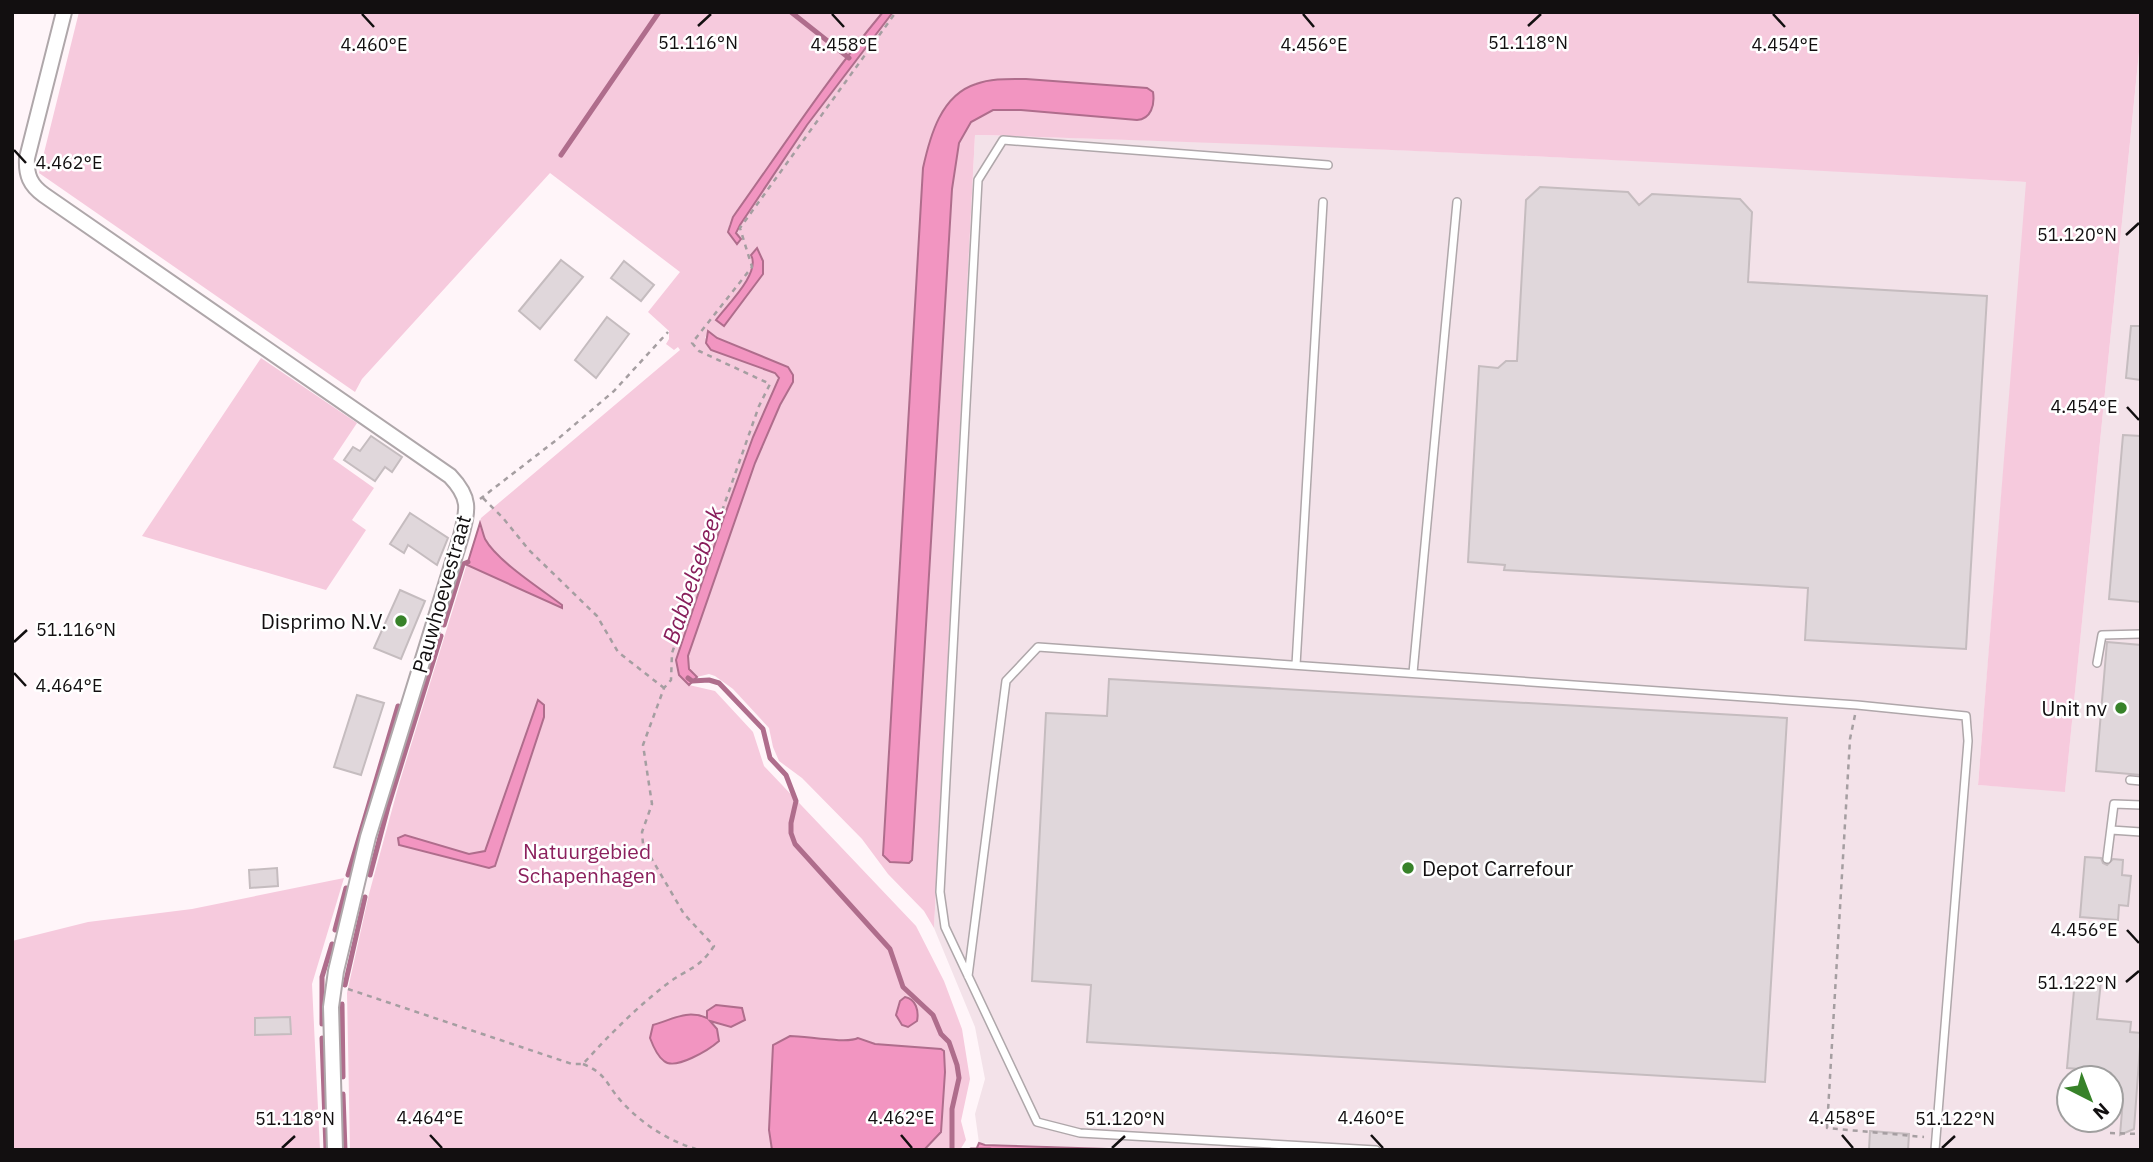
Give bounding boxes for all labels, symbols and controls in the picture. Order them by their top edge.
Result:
text: 51.116°N [658,31,738,54]
text: 51.118°N [1488,31,1568,54]
text: 4.460°E [340,33,408,56]
text: 4.458°E [810,33,878,56]
text: 4.456°E [1280,33,1348,56]
text: 4.454°E [1751,33,1819,56]
text: 4.462°E [35,151,103,174]
text: 51.120°N [2037,223,2117,246]
text: 4.454°E [2050,395,2118,418]
water label: Babbelsebeek [655,501,730,648]
street label: Pauwhoevestraat [405,512,477,676]
place label: Disprimo N.V. [261,607,387,635]
marker: Disprimo N.V. [393,613,409,629]
text: 51.116°N [36,618,116,641]
text: 4.464°E [35,674,103,697]
place label: Unit nv [2041,694,2107,722]
marker: Unit nv [2113,700,2129,716]
park label: Natuurgebied Schapenhagen [517,837,657,889]
place label: Depot Carrefour [1422,854,1573,882]
marker: Depot Carrefour [1400,860,1416,876]
text: 4.456°E [2050,918,2118,941]
text: 51.122°N [2037,971,2117,994]
north arrow [2055,1064,2125,1134]
text: N [2088,1098,2115,1125]
text: 4.464°E [396,1106,464,1129]
text: 4.462°E [867,1106,935,1129]
text: 4.460°E [1337,1106,1405,1129]
text: 4.458°E [1808,1106,1876,1129]
text: 51.118°N [255,1107,335,1130]
text: 51.120°N [1085,1107,1165,1130]
text: 51.122°N [1915,1107,1995,1130]

